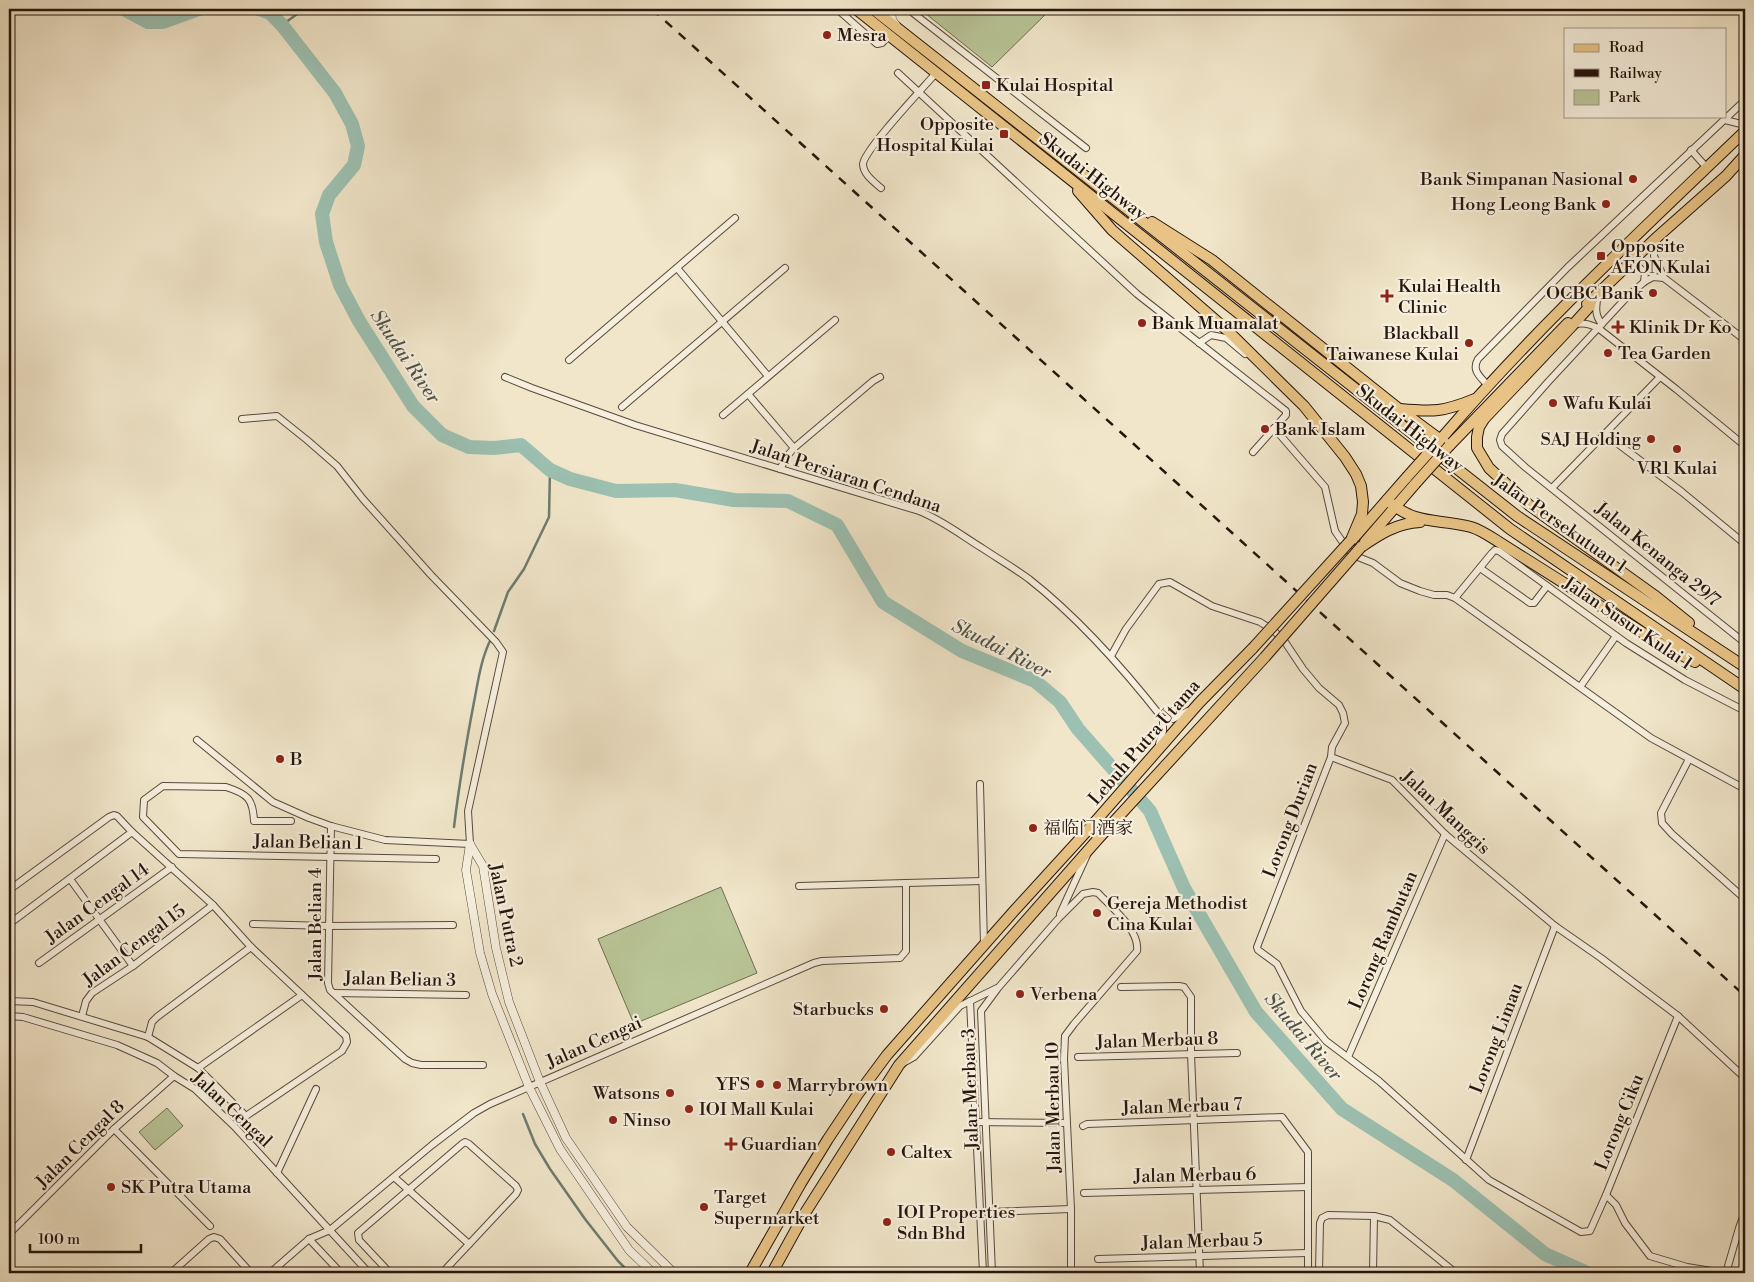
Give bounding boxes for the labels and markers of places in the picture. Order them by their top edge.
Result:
place label: Mesra [837,24,888,47]
marker: Mesra [821,29,833,41]
place label: Kulai Hospital [996,74,1114,97]
marker: Kulai Hospital [980,79,992,91]
place label: Opposite Hospital Kulai [877,113,994,157]
marker: Opposite Hospital Kulai [998,128,1010,140]
place label: Bank Simpanan Nasional [1419,168,1624,191]
marker: Bank Simpanan Nasional [1627,173,1639,185]
place label: Hong Leong Bank [1451,193,1598,216]
marker: Hong Leong Bank [1600,198,1612,210]
place label: Opposite AEON Kulai [1610,235,1711,279]
marker: Opposite AEON Kulai [1595,250,1607,262]
place label: Kulai Health Clinic [1398,275,1501,319]
place label: OCBC Bank [1546,282,1645,305]
marker: OCBC Bank [1647,287,1659,299]
marker: Kulai Health Clinic [1380,289,1394,303]
place label: Bank Muamalat [1151,312,1279,335]
place label: Klinik Dr Ko [1629,316,1732,339]
marker: Bank Muamalat [1136,317,1148,329]
marker: Klinik Dr Ko [1611,320,1625,334]
place label: Blackball Taiwanese Kulai [1326,322,1460,366]
marker: Blackball Taiwanese Kulai [1463,337,1475,349]
place label: Tea Garden [1618,342,1711,365]
marker: Tea Garden [1602,347,1614,359]
place label: Wafu Kulai [1562,392,1652,415]
marker: Wafu Kulai [1547,397,1559,409]
place label: Bank Islam [1274,418,1366,441]
marker: Bank Islam [1259,423,1271,435]
place label: SAJ Holding [1541,428,1642,451]
marker: SAJ Holding [1645,433,1657,445]
marker: VR1 Kulai [1671,443,1683,455]
place label: VR1 Kulai [1636,457,1717,480]
place label: B [289,748,303,771]
marker: B [274,753,286,765]
place label: 福临门酒家 [1043,817,1133,840]
marker: 福临门酒家 [1027,822,1039,834]
place label: Gereja Methodist Cina Kulai [1107,892,1248,936]
marker: Gereja Methodist Cina Kulai [1091,907,1103,919]
place label: Verbena [1029,983,1098,1006]
marker: Verbena [1014,988,1026,1000]
place label: Starbucks [793,998,874,1021]
marker: Starbucks [878,1003,890,1015]
place label: YFS [715,1073,750,1096]
place label: Marrybrown [787,1074,888,1097]
marker: YFS [754,1078,766,1090]
marker: Marrybrown [771,1079,783,1091]
place label: Watsons [592,1082,660,1105]
marker: Watsons [664,1087,676,1099]
place label: IOI Mall Kulai [699,1098,814,1121]
marker: IOI Mall Kulai [683,1103,695,1115]
place label: Ninso [623,1109,671,1132]
marker: Ninso [607,1114,619,1126]
place label: Guardian [741,1133,818,1156]
marker: Guardian [725,1138,737,1150]
place label: Caltex [901,1141,953,1164]
marker: Caltex [885,1146,897,1158]
place label: SK Putra Utama [121,1176,252,1199]
marker: SK Putra Utama [105,1181,117,1193]
place label: Target Supermarket [714,1186,820,1230]
marker: Target Supermarket [698,1201,710,1213]
place label: IOI Properties Sdn Bhd [897,1201,1016,1245]
marker: IOI Properties Sdn Bhd [881,1216,893,1228]

